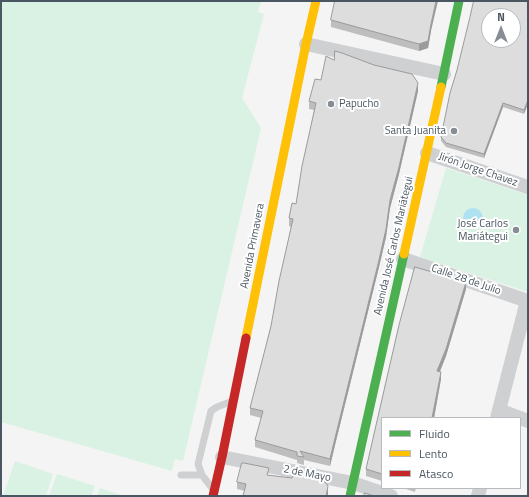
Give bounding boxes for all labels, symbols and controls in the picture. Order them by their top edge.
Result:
north arrow [481,8,521,48]
text: N [497,9,505,25]
place label: Papucho [339,97,379,111]
marker: Papucho [326,99,336,109]
place label: Santa Juanita [385,124,446,138]
marker: Santa Juanita [449,126,459,136]
street label: Jirón Jorge Chavez [437,150,519,190]
street label: Avenida José Carlos Mariátegui [372,175,416,317]
street label: Avenida Primavera [238,202,268,290]
place label: José Carlos Mariátegui [457,217,508,243]
marker: José Carlos Mariátegui [511,225,521,235]
street label: Calle 28 de Julio [429,262,503,298]
legend [381,417,521,489]
text: Fluido [419,424,450,443]
text: Lento [419,444,448,463]
street label: 2 de Mayo [282,463,332,485]
text: Atasco [419,464,453,483]

